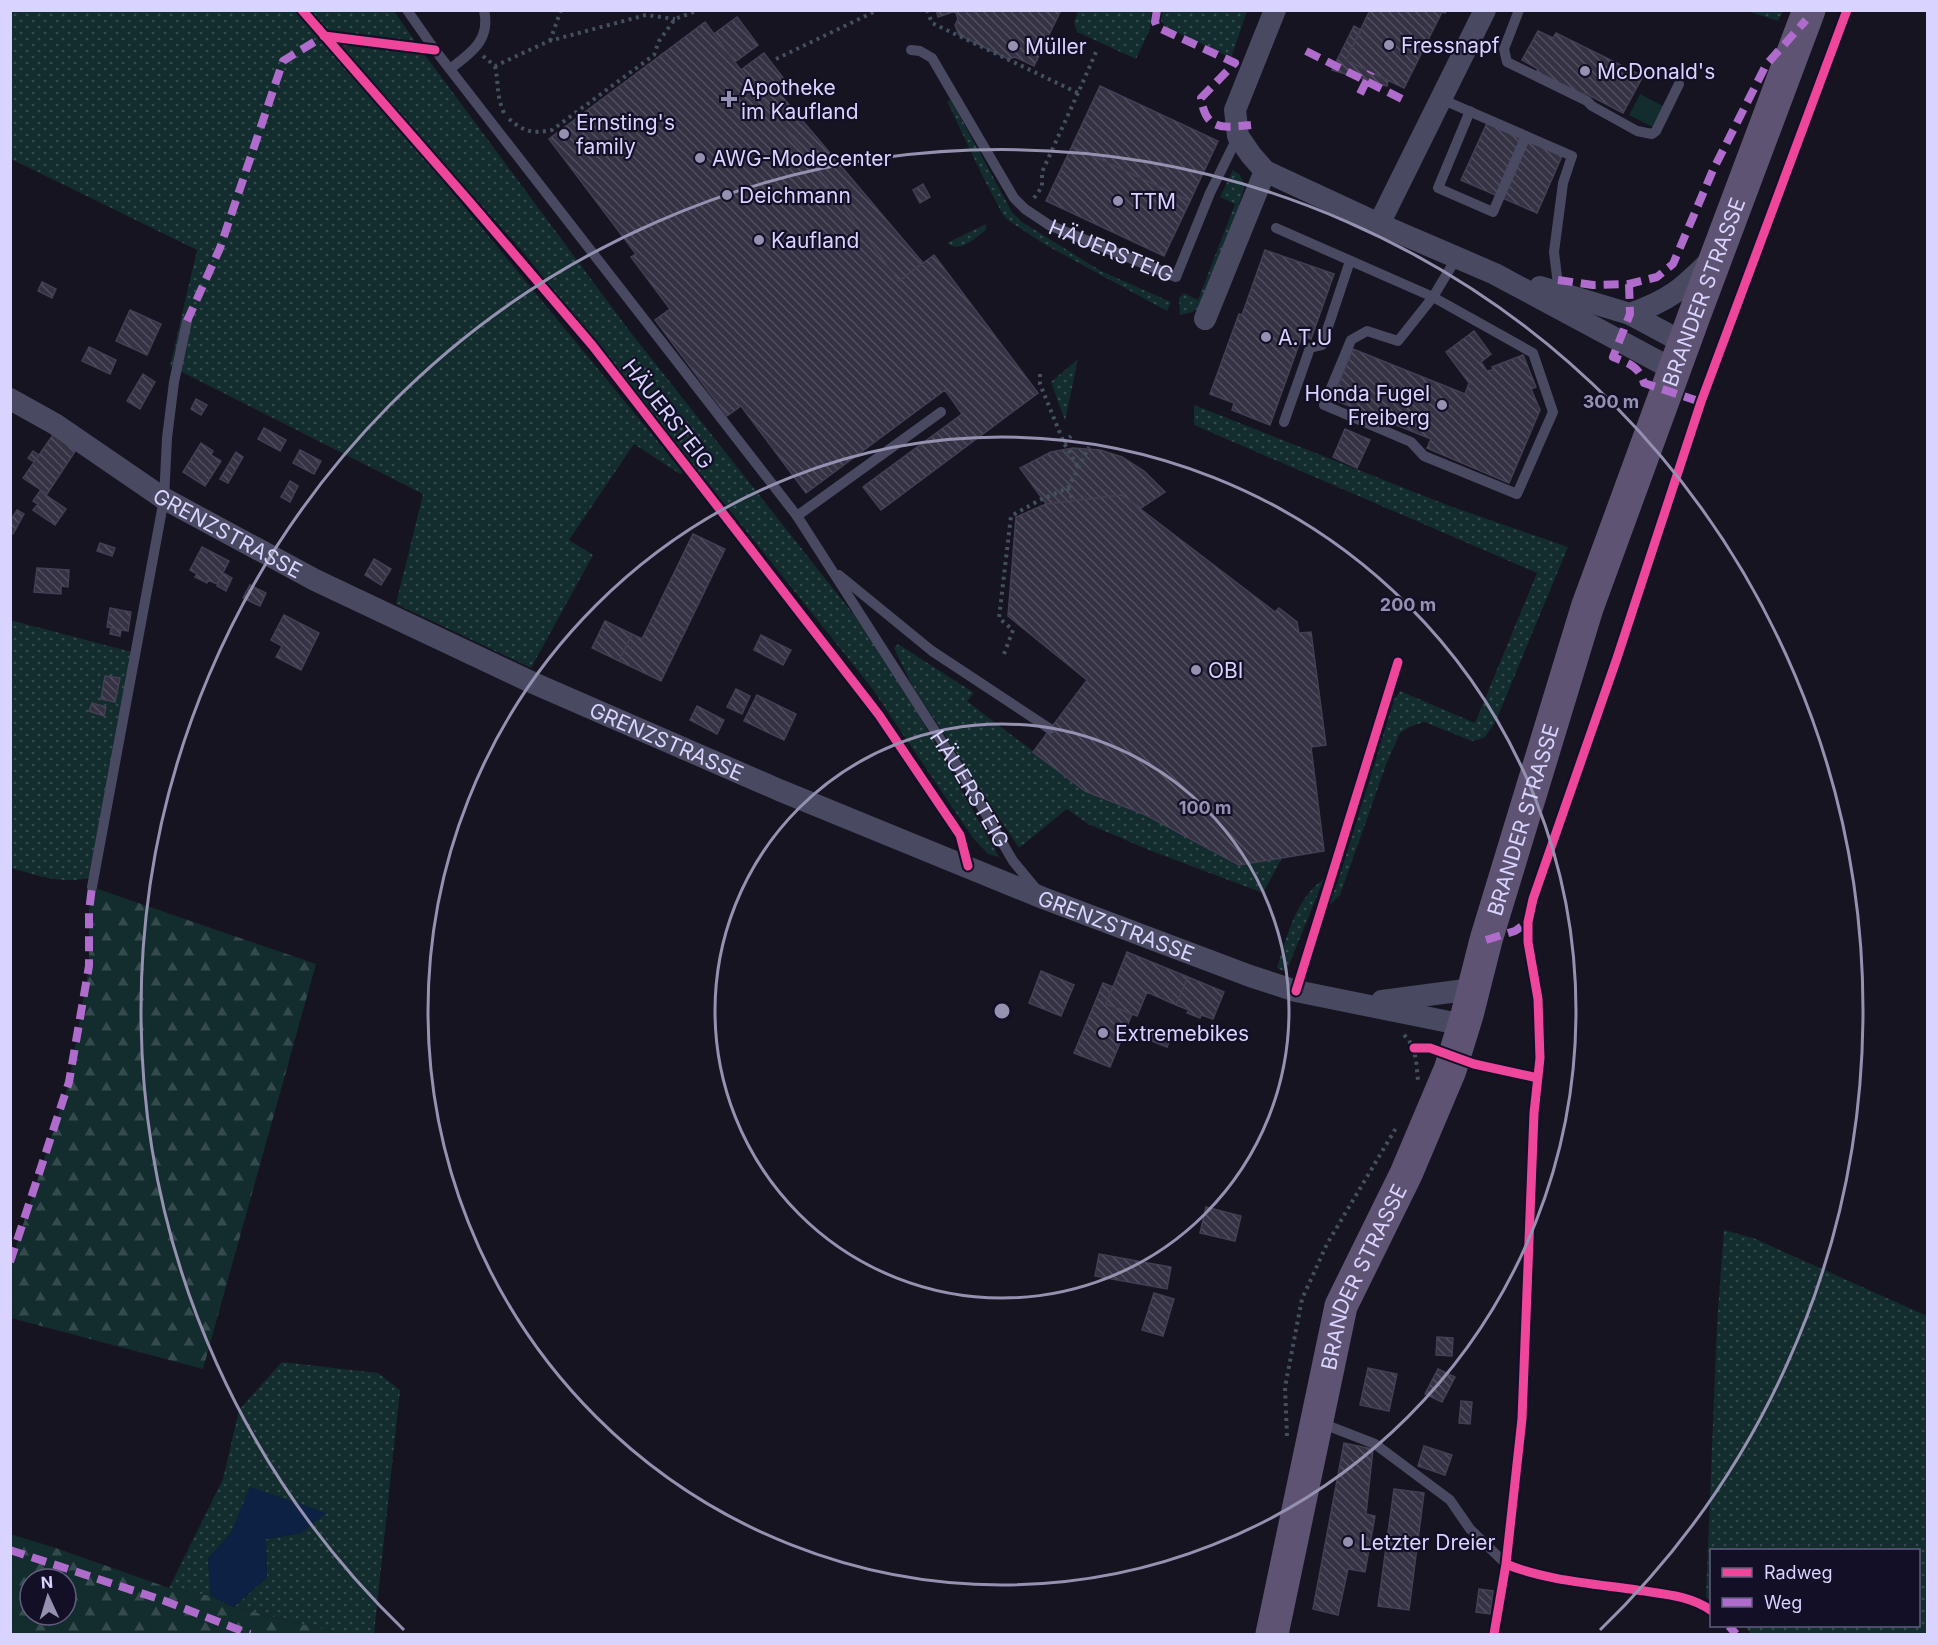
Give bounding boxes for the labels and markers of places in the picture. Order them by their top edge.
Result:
place label: Fressnapf [1401,33,1500,58]
place label: Müller [1025,34,1087,59]
marker: Fressnapf [1382,38,1396,52]
marker: Müller [1006,39,1020,53]
place label: McDonald's [1597,59,1715,84]
marker: McDonald's [1578,64,1592,78]
place label: Apotheke im Kaufland [741,75,859,124]
marker: Apotheke im Kaufland [722,92,736,106]
place label: Ernsting's family [576,110,675,159]
marker: Ernsting's family [557,127,571,141]
place label: AWG-Modecenter [712,146,892,171]
marker: AWG-Modecenter [693,151,707,165]
place label: Deichmann [739,183,851,208]
marker: Deichmann [720,188,734,202]
place label: TTM [1130,189,1176,214]
marker: TTM [1111,194,1125,208]
place label: Kaufland [771,228,859,253]
marker: Kaufland [752,233,766,247]
place label: A.T.U [1278,325,1332,350]
marker: A.T.U [1259,330,1273,344]
place label: Honda Fugel Freiberg [1305,381,1430,430]
marker: Honda Fugel Freiberg [1435,398,1449,412]
place label: OBI [1208,658,1243,683]
marker: OBI [1189,663,1203,677]
centre of rings [992,1001,1012,1021]
place label: Extremebikes [1115,1021,1249,1046]
marker: Extremebikes [1096,1026,1110,1040]
place label: Letzter Dreier [1360,1530,1496,1555]
marker: Letzter Dreier [1341,1535,1355,1549]

